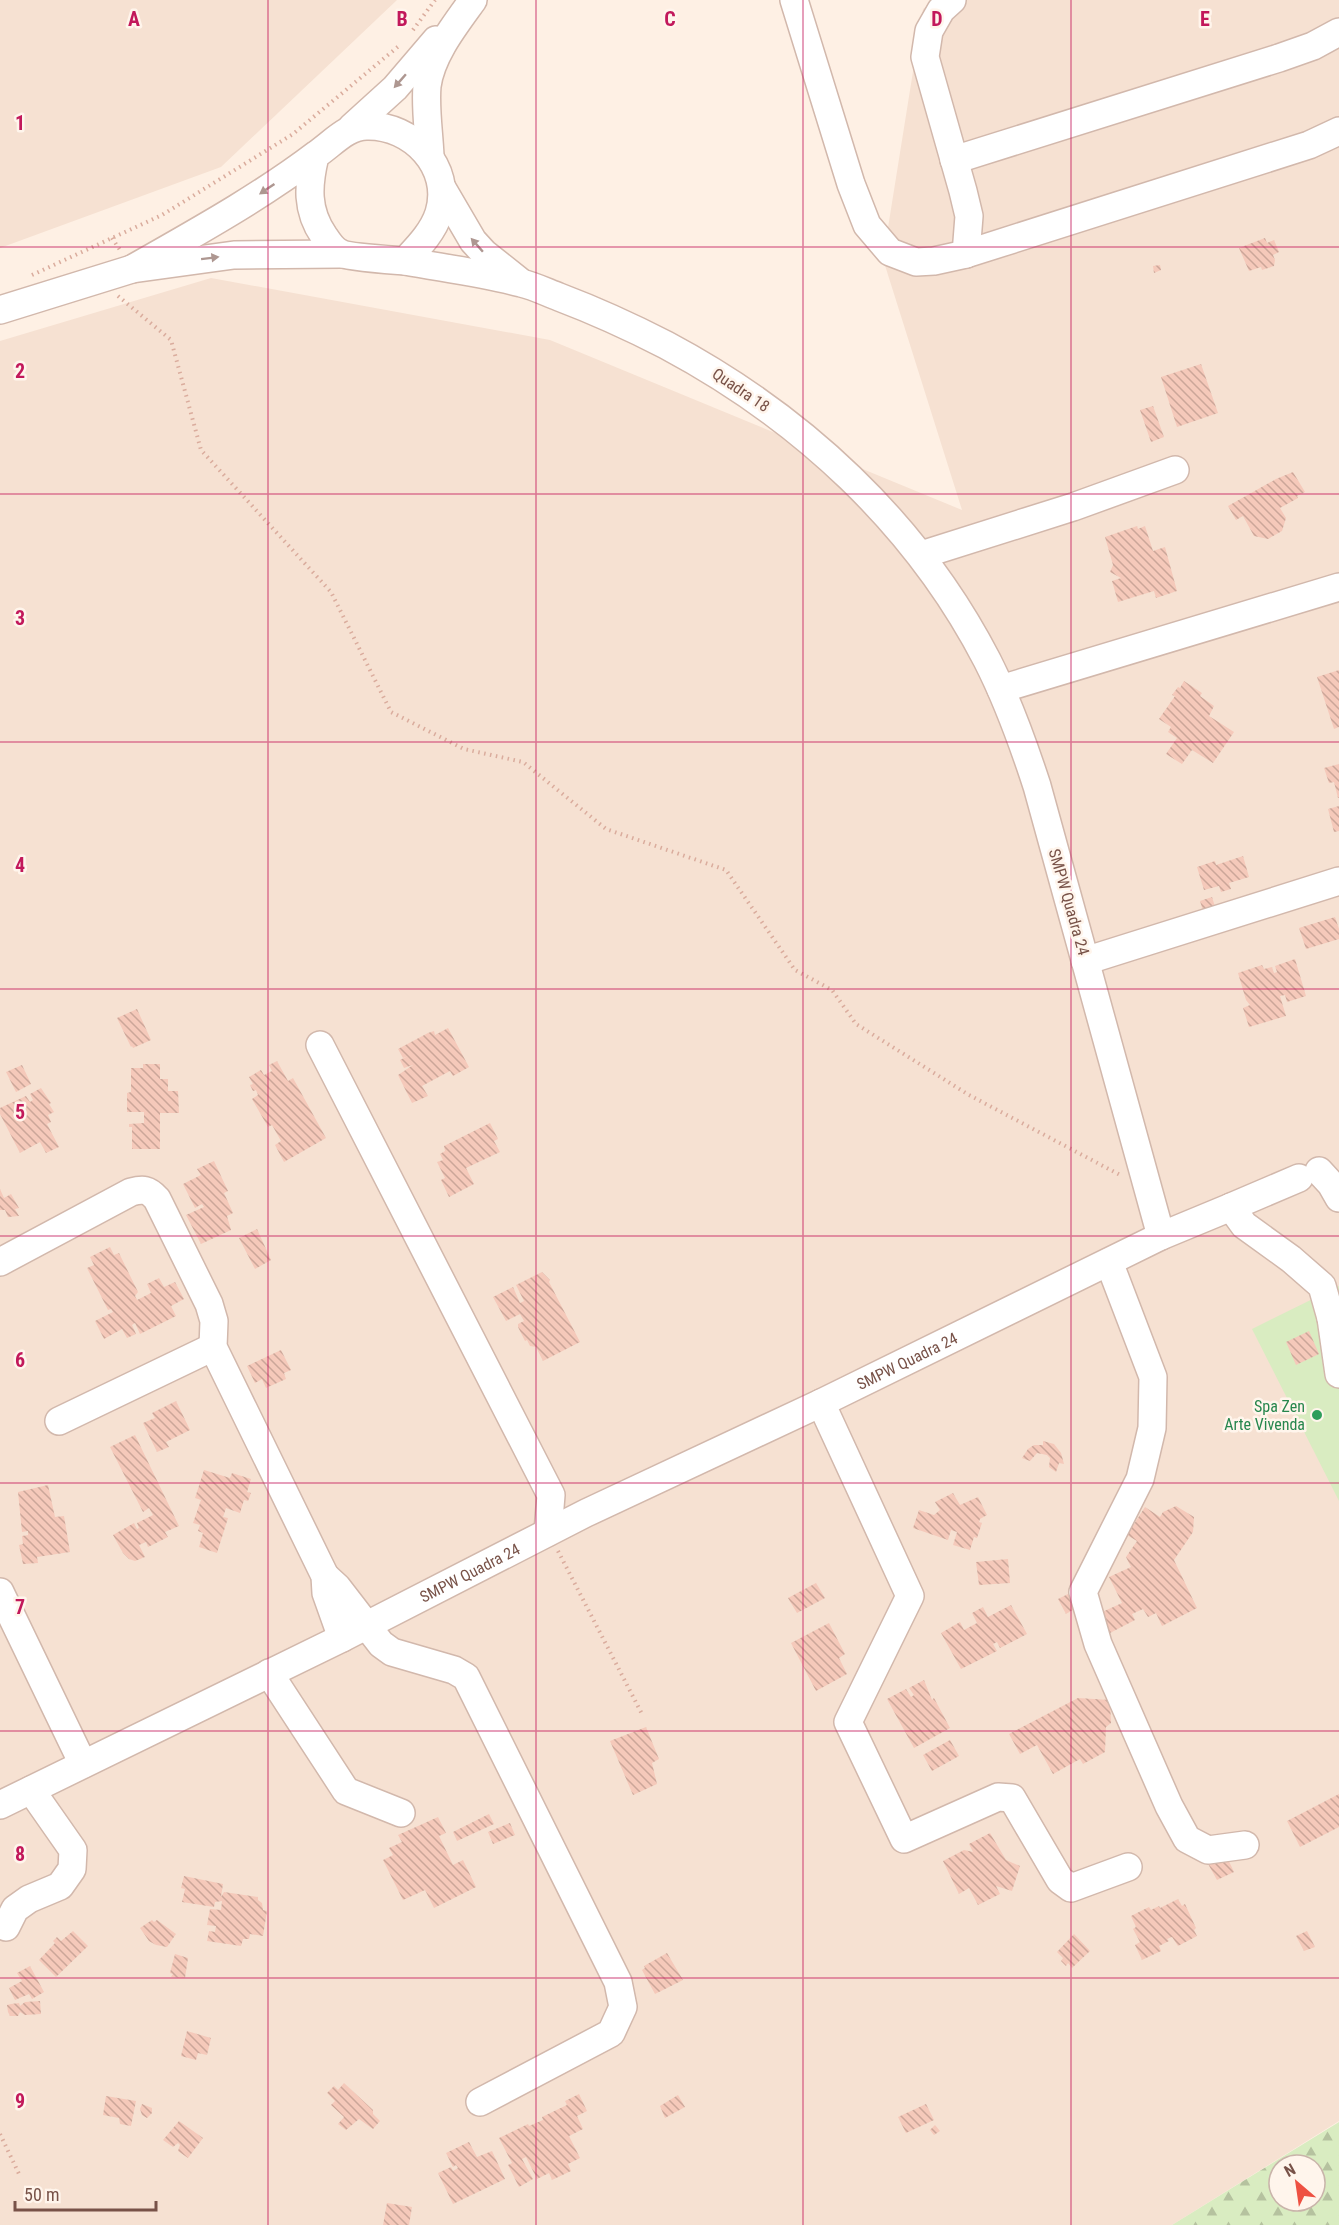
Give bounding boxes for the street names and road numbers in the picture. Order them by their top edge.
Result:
street label: Quadra 18 [709,364,773,416]
street label: SMPW Quadra 24 [1045,847,1093,957]
street label: SMPW Quadra 24 [853,1328,961,1394]
street label: SMPW Quadra 24 [416,1539,523,1606]

